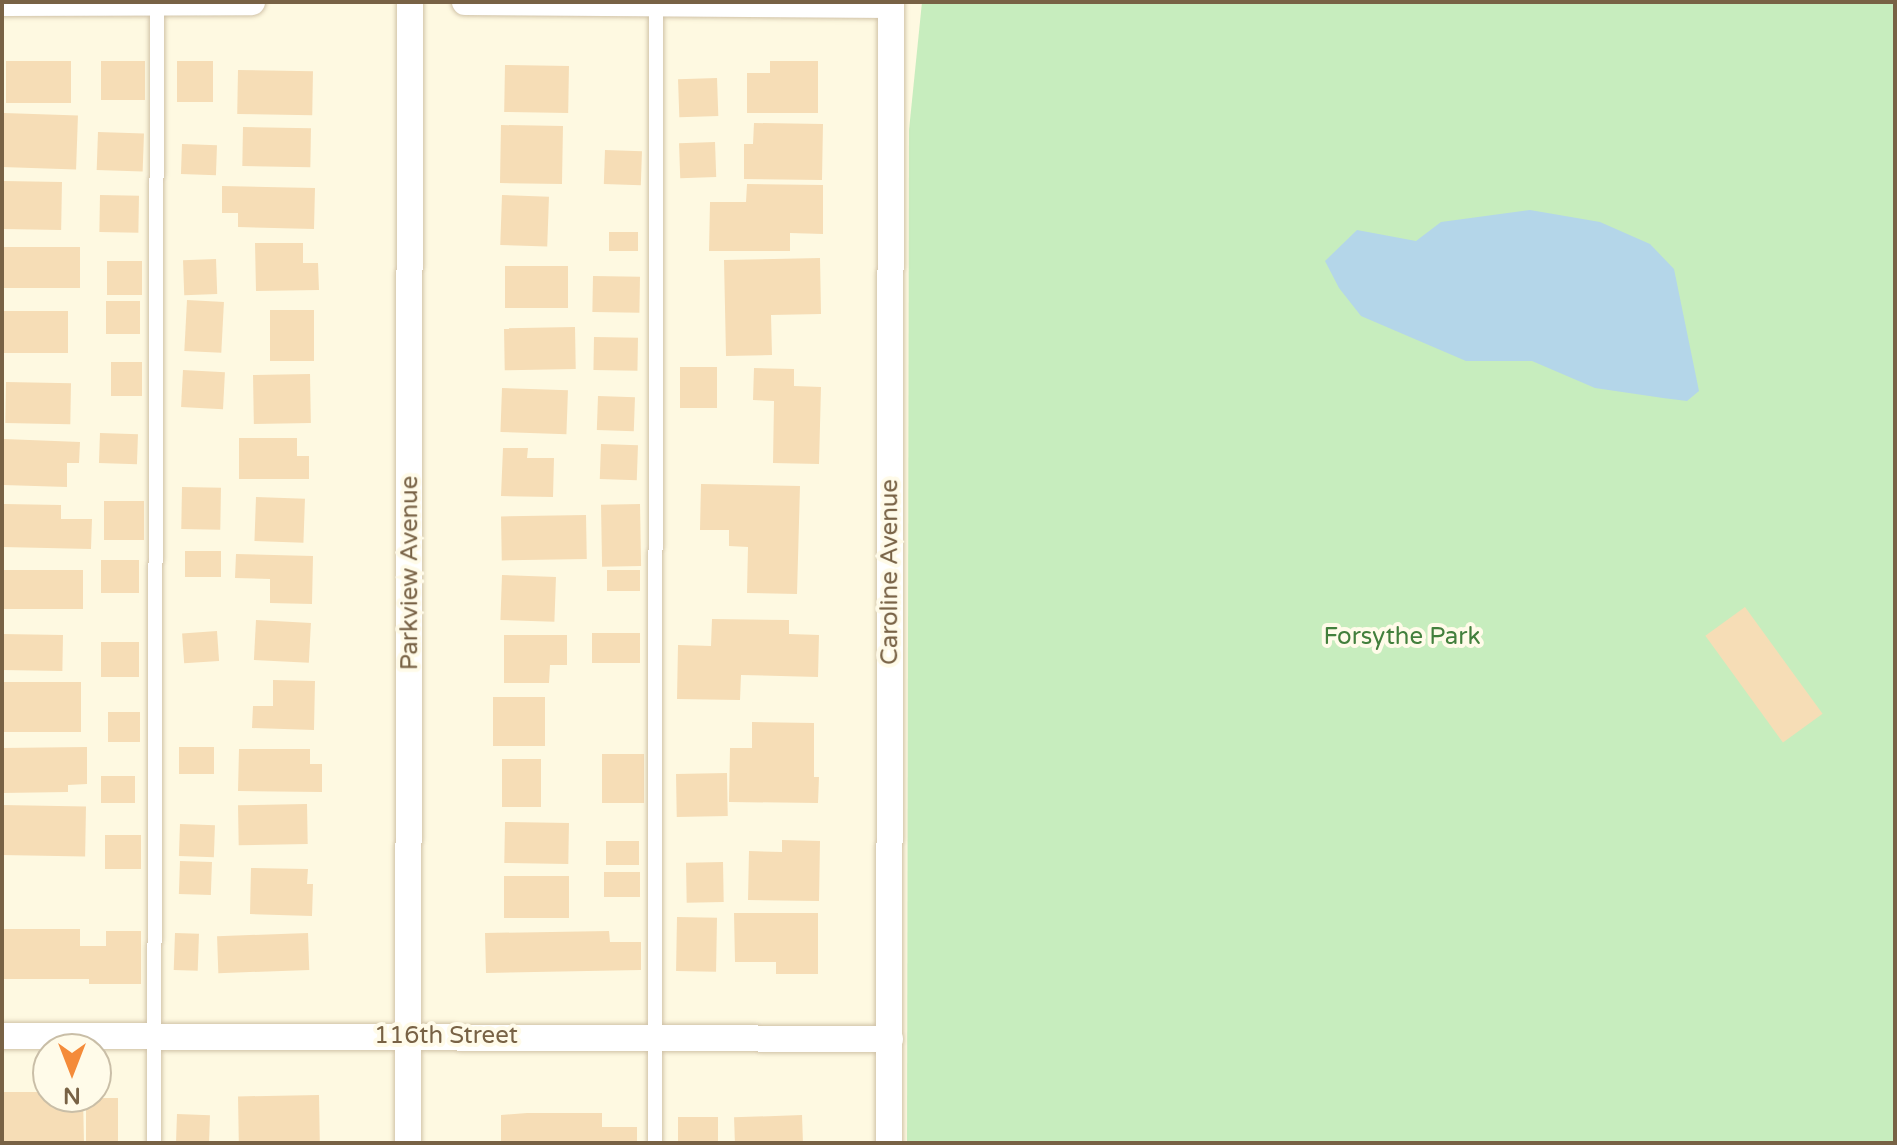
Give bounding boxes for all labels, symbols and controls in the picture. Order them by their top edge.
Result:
street label: Parkview Avenue [396,476,424,670]
street label: Caroline Avenue [876,479,904,665]
park label: Forsythe Park [1323,623,1481,651]
street label: 116th Street [374,1022,518,1050]
north arrow [32,1033,112,1113]
text: N [63,1082,81,1108]

